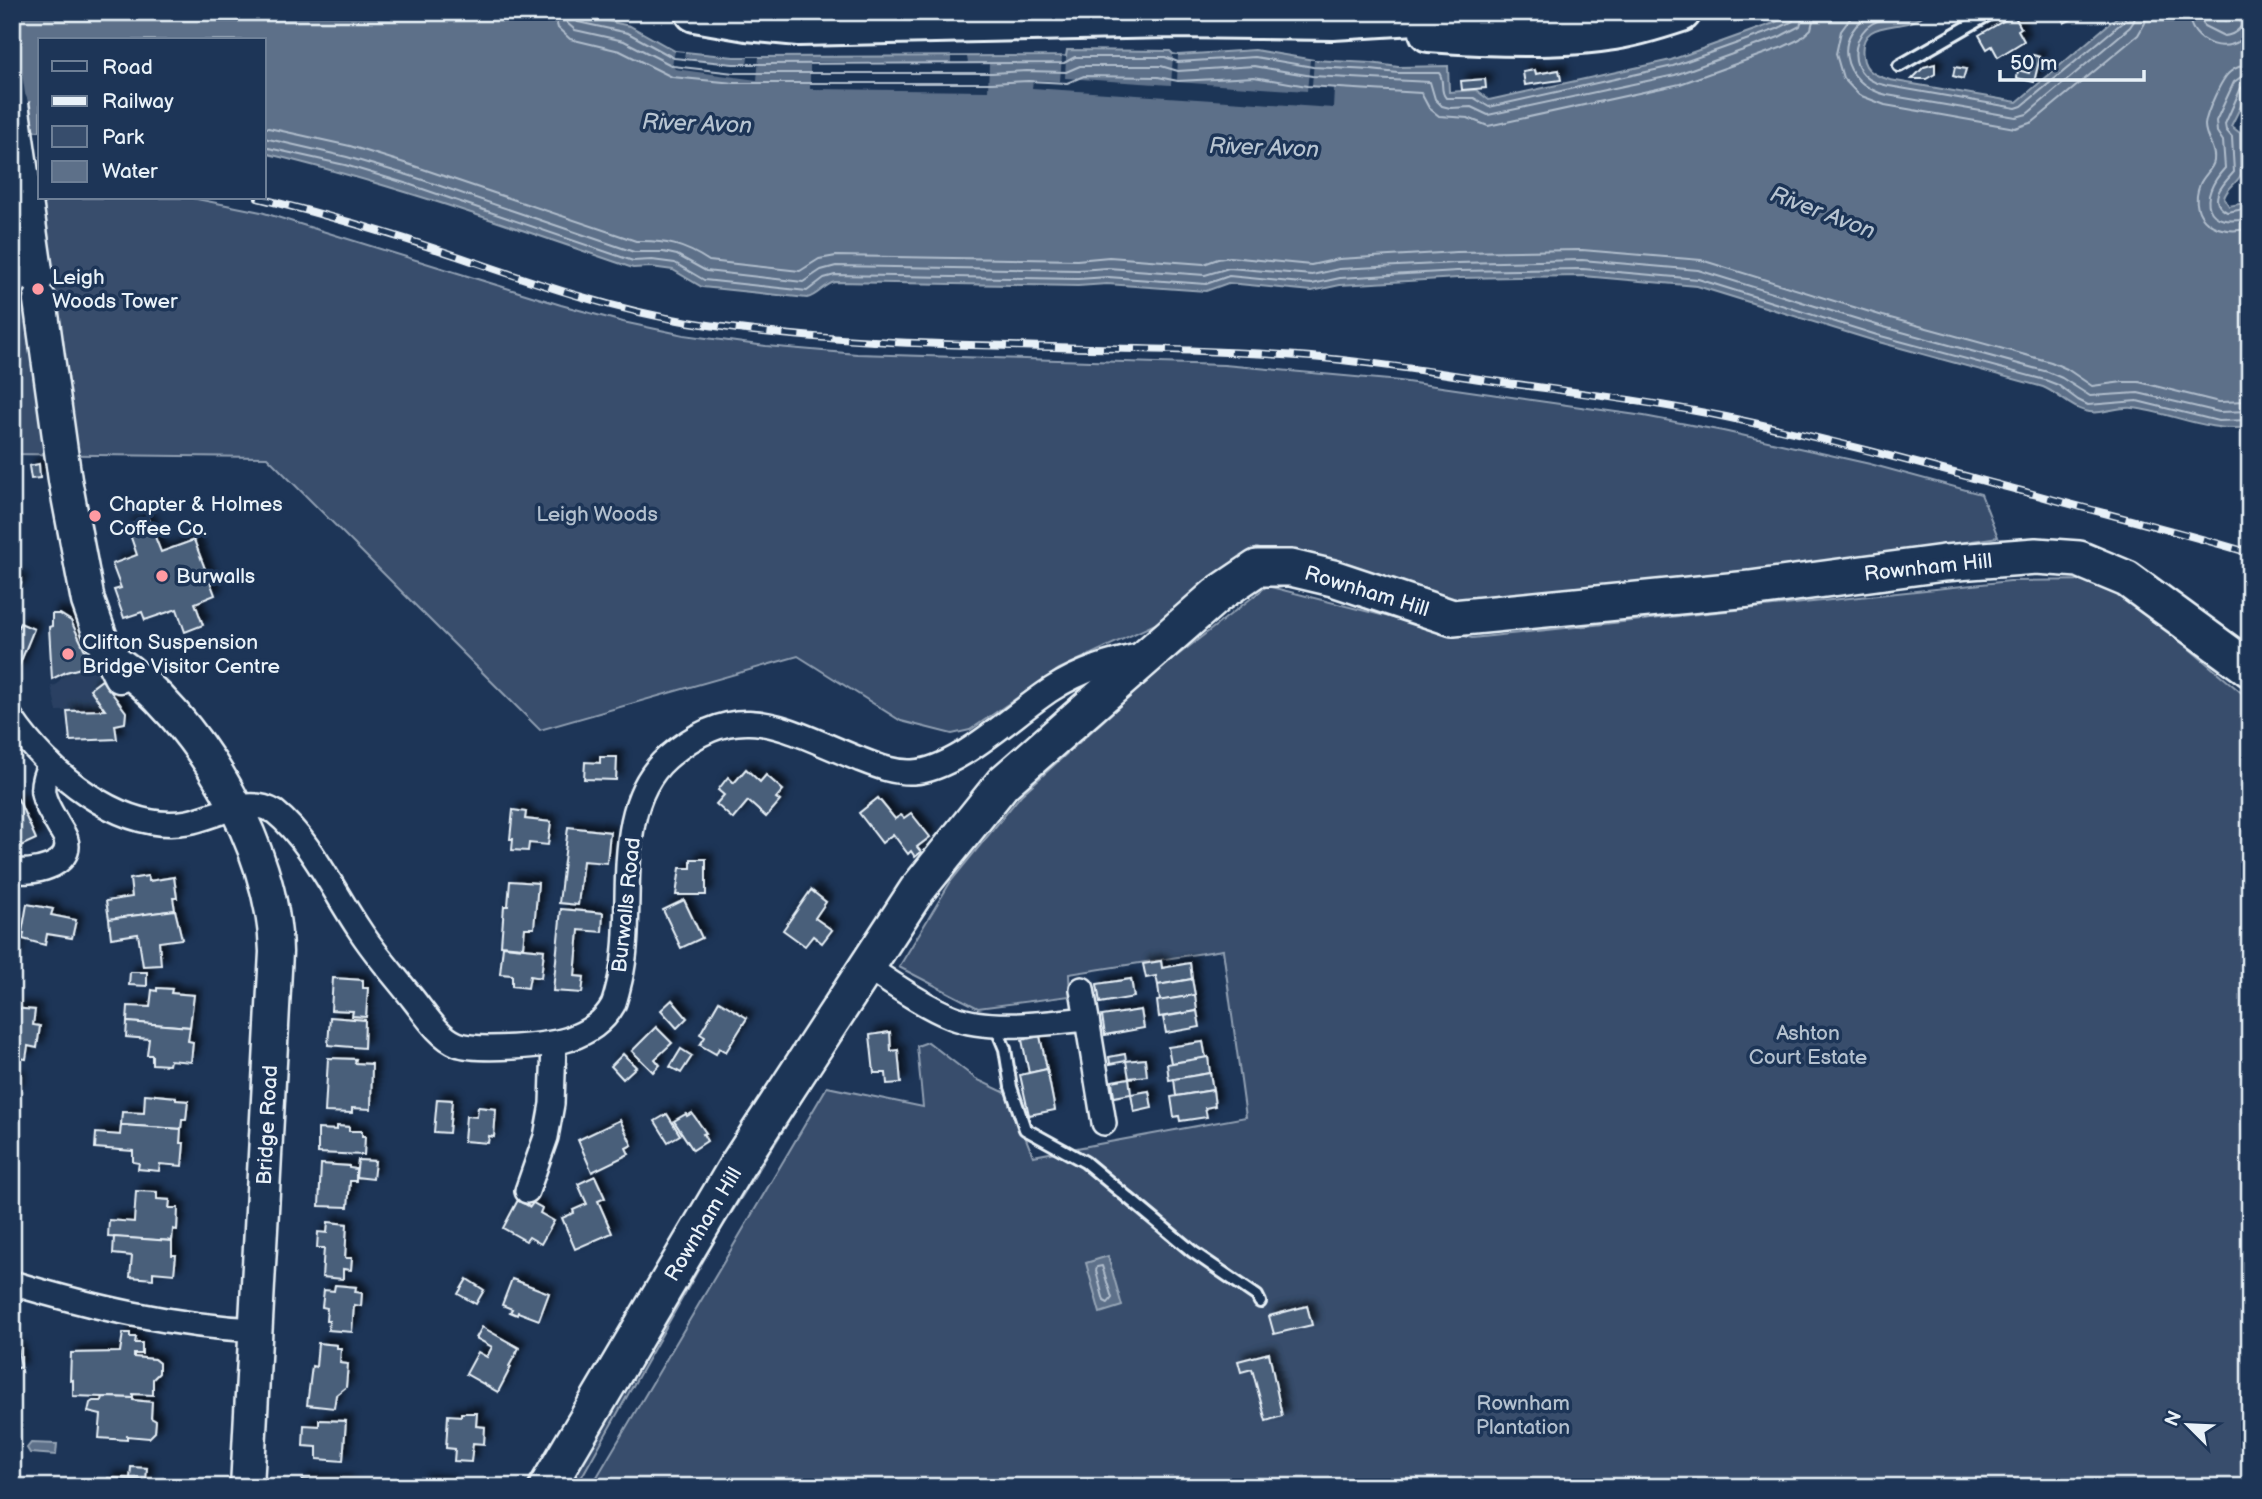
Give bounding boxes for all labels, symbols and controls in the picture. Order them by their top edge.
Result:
legend [38,38,266,200]
scale bar [2000,38,2143,82]
text: 50 m [2010,51,2057,76]
text: Road [102,55,153,80]
text: Railway [102,89,174,114]
water label: River Avon [641,108,752,140]
text: Park [102,125,145,150]
water label: River Avon [1208,132,1319,164]
text: Water [102,159,158,184]
water label: River Avon [1766,180,1879,246]
place label: Leigh Woods Tower [52,265,178,314]
marker: Leigh Woods Tower [30,281,46,297]
place label: Chapter & Holmes Coffee Co. [109,492,283,541]
park label: Leigh Woods [536,502,658,527]
marker: Chapter & Holmes Coffee Co. [87,508,103,524]
street label: Rownham Hill [1863,548,1993,587]
street label: Rownham Hill [1302,561,1432,622]
place label: Burwalls [176,564,255,589]
marker: Burwalls [154,568,170,584]
place label: Clifton Suspension Bridge Visitor Centre [82,630,280,679]
marker: Clifton Suspension Bridge Visitor Centre [60,646,76,662]
street label: Burwalls Road [607,836,646,974]
park label: Ashton Court Estate [1749,1021,1867,1070]
street label: Bridge Road [252,1064,283,1186]
street label: Rownham Hill [660,1163,747,1286]
north arrow [2154,1390,2224,1460]
park label: Rownham Plantation [1476,1391,1570,1440]
text: N [2160,1407,2187,1430]

